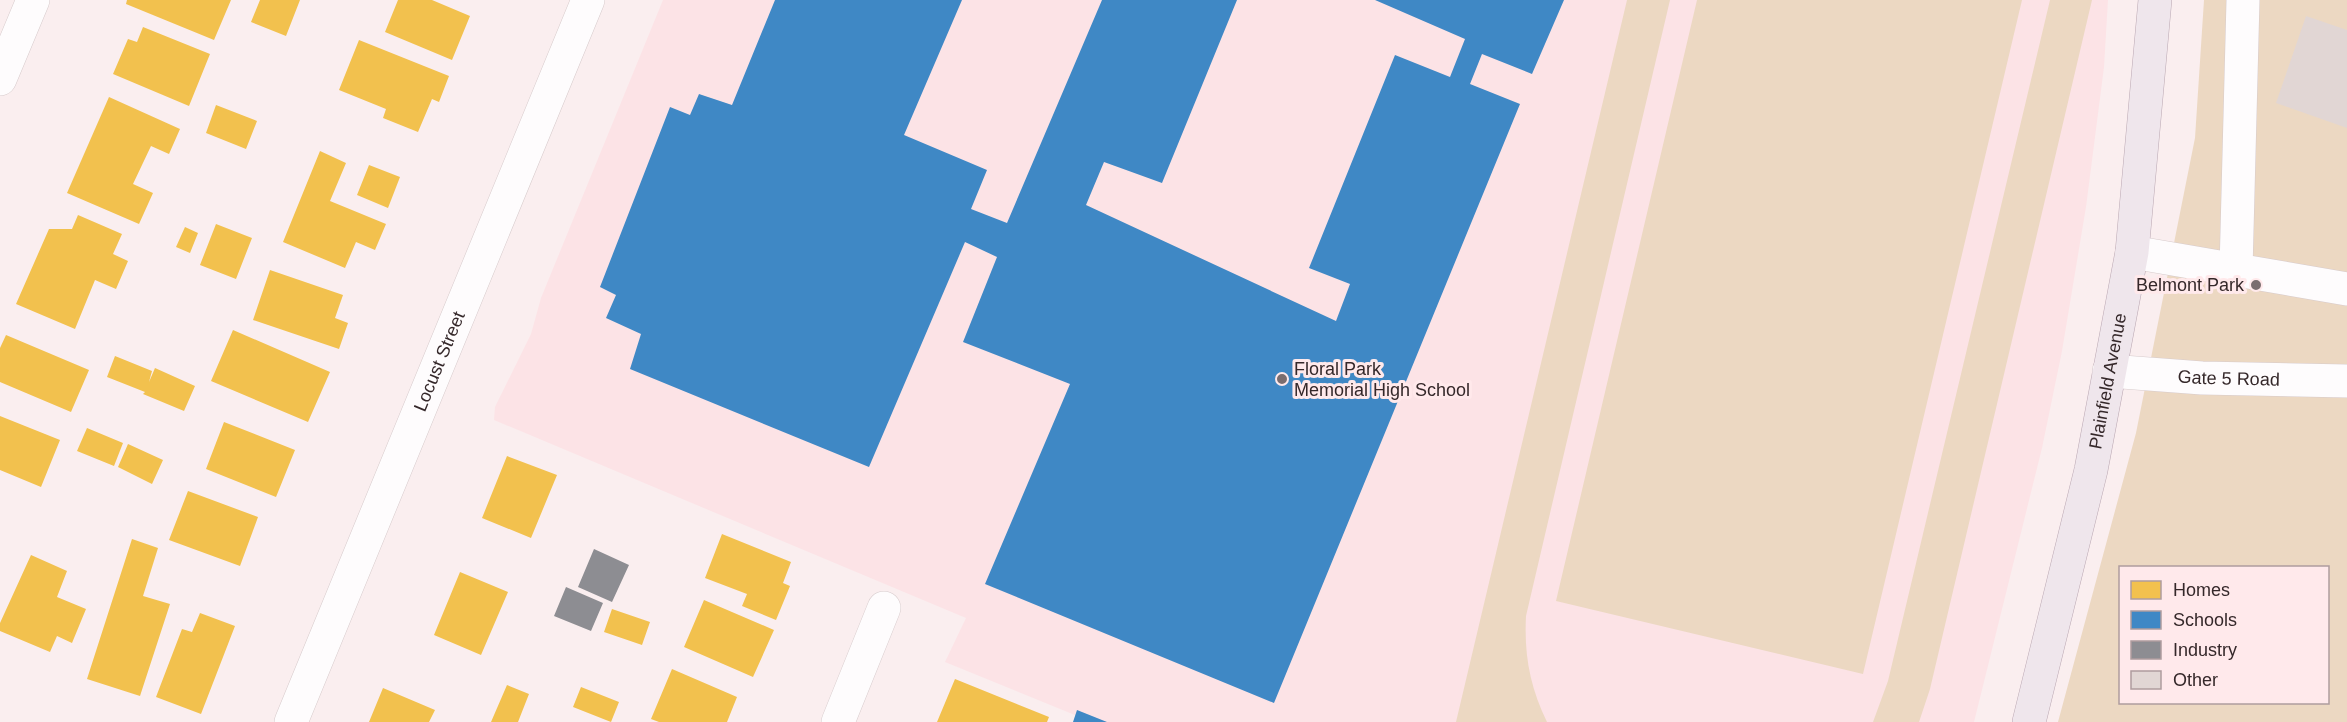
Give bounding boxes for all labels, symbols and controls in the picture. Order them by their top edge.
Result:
place label: Belmont Park [2136,275,2245,295]
marker: Belmont Park [2249,278,2263,292]
street label: Locust Street [410,308,469,414]
street label: Plainfield Avenue [2085,311,2130,451]
place label: Floral Park Memorial High School [1294,359,1470,400]
street label: Gate 5 Road [2177,366,2280,390]
marker: Floral Park Memorial High School [1275,372,1289,386]
legend [2119,566,2329,704]
text: Homes [2173,580,2230,600]
text: Schools [2173,610,2237,630]
text: Industry [2173,640,2237,660]
text: Other [2173,670,2218,690]

